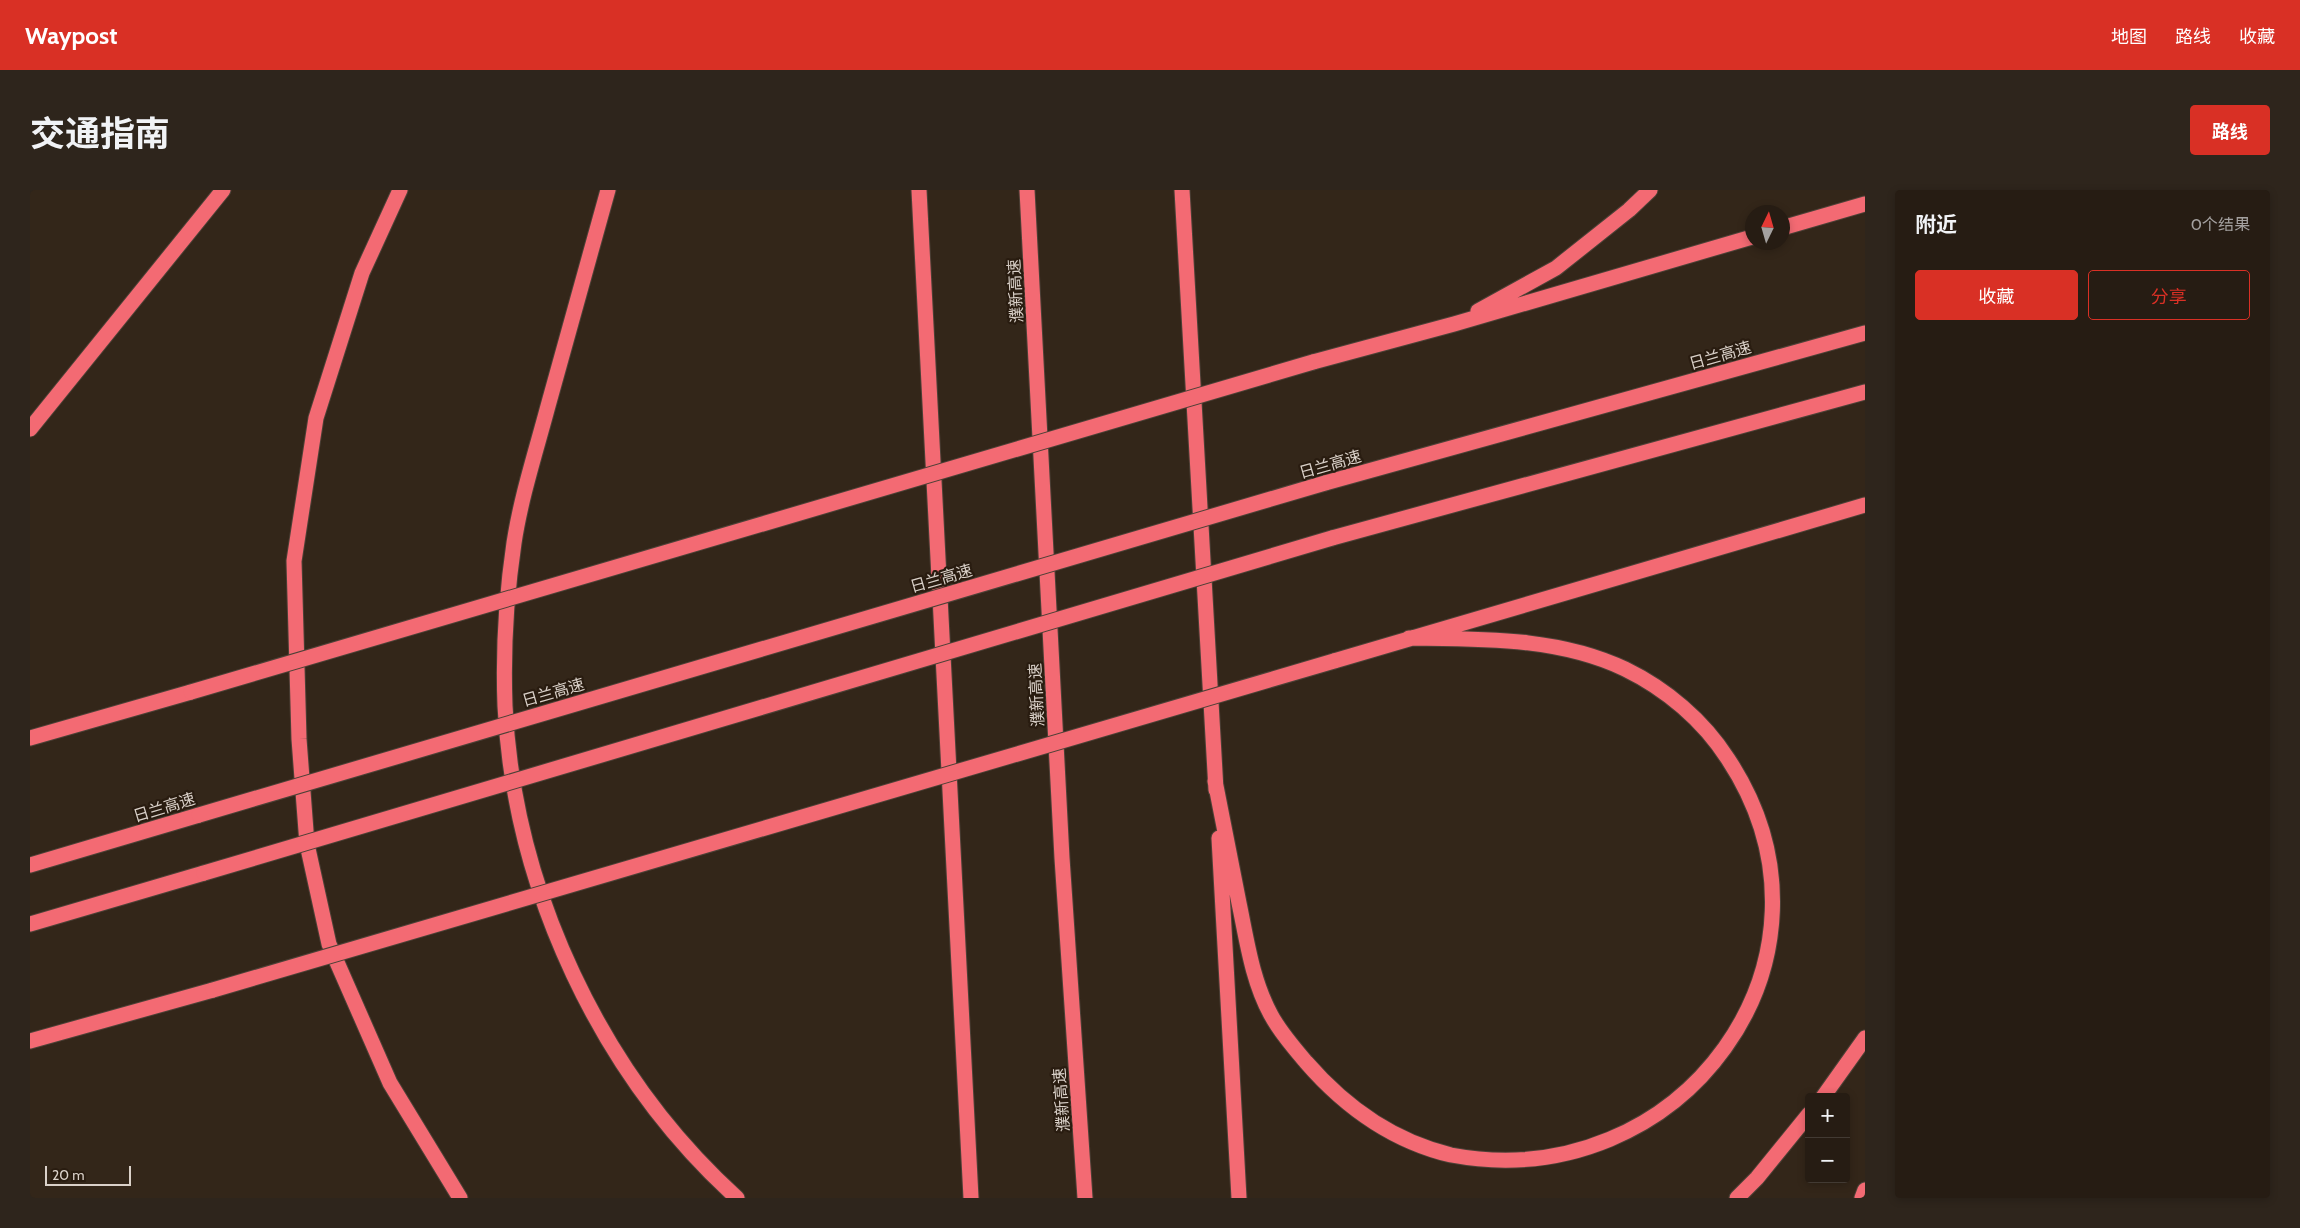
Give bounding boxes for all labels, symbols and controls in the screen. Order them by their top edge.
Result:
text: Waypost [25,21,117,50]
text: 地图 [2111,26,2147,48]
text: 路线 [2175,26,2211,48]
text: 收藏 [2239,26,2275,48]
button: 路线 [2190,105,2270,155]
text: 交通指南 [30,112,170,155]
north arrow [1745,205,1790,250]
text: 附近 [1915,212,1957,237]
text: 0个结果 [2191,215,2250,234]
street label: 濮新高速 [1004,259,1027,323]
button: 收藏 [1915,270,2078,320]
button: 分享 [2088,270,2250,320]
street label: 日兰高速 [1687,338,1754,373]
street label: 日兰高速 [1297,447,1364,482]
street label: 日兰高速 [908,561,975,596]
street label: 濮新高速 [1025,663,1048,727]
street label: 日兰高速 [520,675,587,710]
street label: 日兰高速 [131,789,198,826]
street label: 濮新高速 [1050,1067,1073,1133]
map controls [1805,1093,1850,1183]
button: + [1805,1093,1850,1138]
button: − [1805,1138,1850,1183]
scale bar [45,1163,131,1186]
text: 20 m [52,1166,85,1184]

